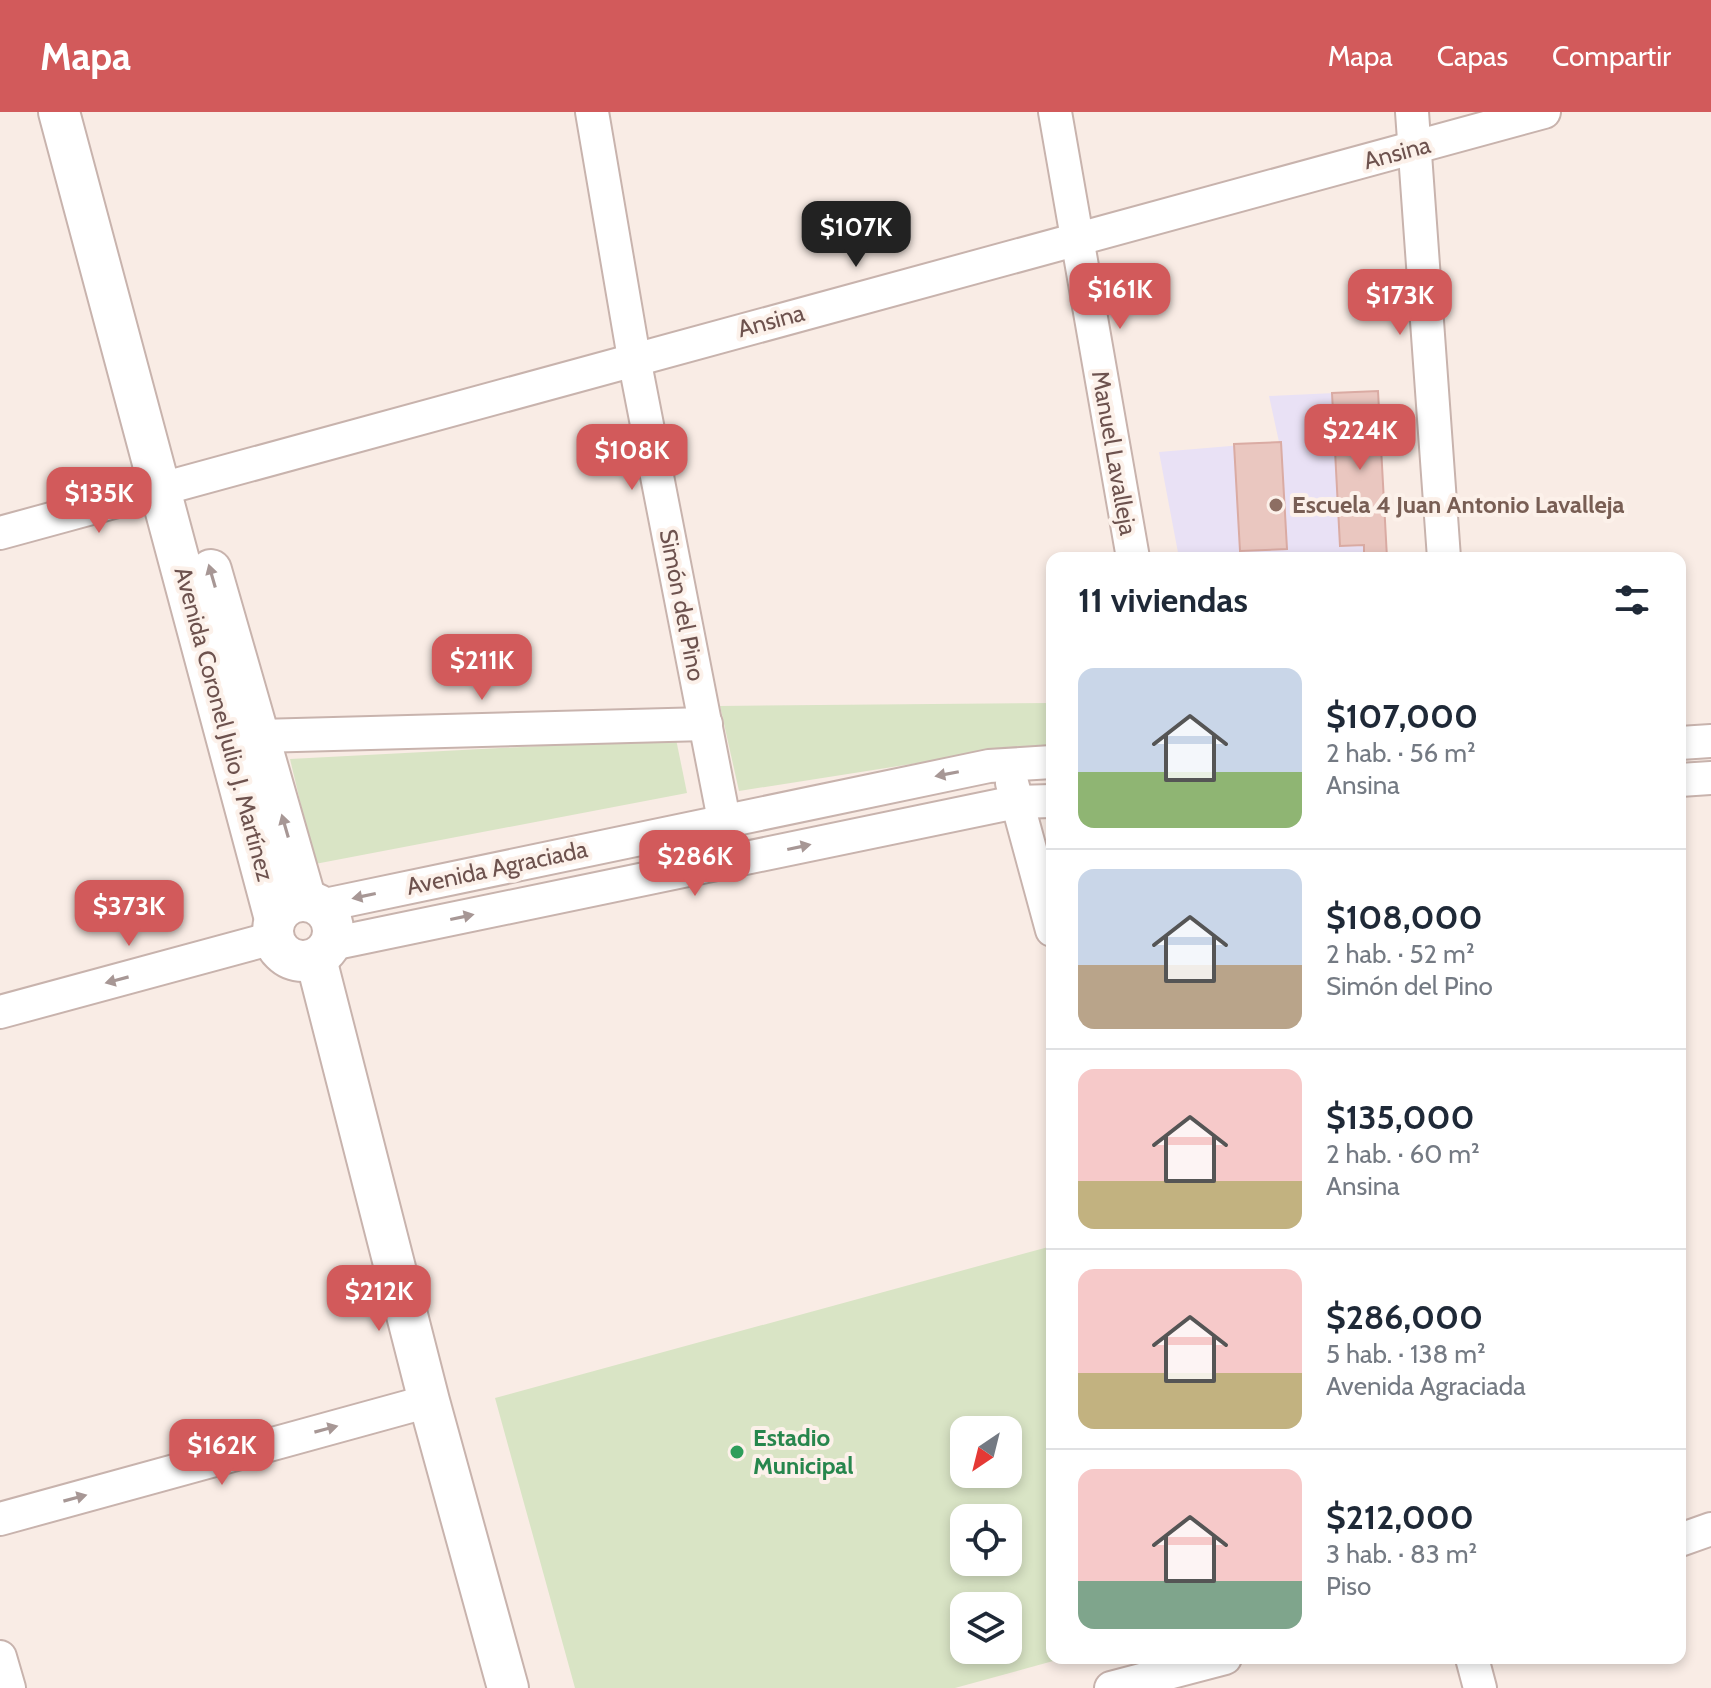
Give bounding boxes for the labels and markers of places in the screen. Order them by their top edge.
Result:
pin: $107K [800,201,912,269]
pin: $161K [1064,263,1176,331]
pin: $173K [1344,269,1456,337]
pin: $224K [1304,404,1416,472]
pin: $108K [576,424,688,492]
pin: $135K [43,467,155,535]
place label: Escuela 4 Juan Antonio Lavalleja [1292,490,1625,519]
marker: Escuela 4 Juan Antonio Lavalleja [1267,496,1285,514]
pin: $211K [426,634,538,702]
pin: $286K [639,830,751,898]
pin: $373K [73,880,185,948]
pin: $212K [323,1265,435,1333]
pin: $162K [166,1419,278,1487]
place label: Estadio Municipal [753,1423,854,1480]
marker: Estadio Municipal [728,1443,746,1461]

